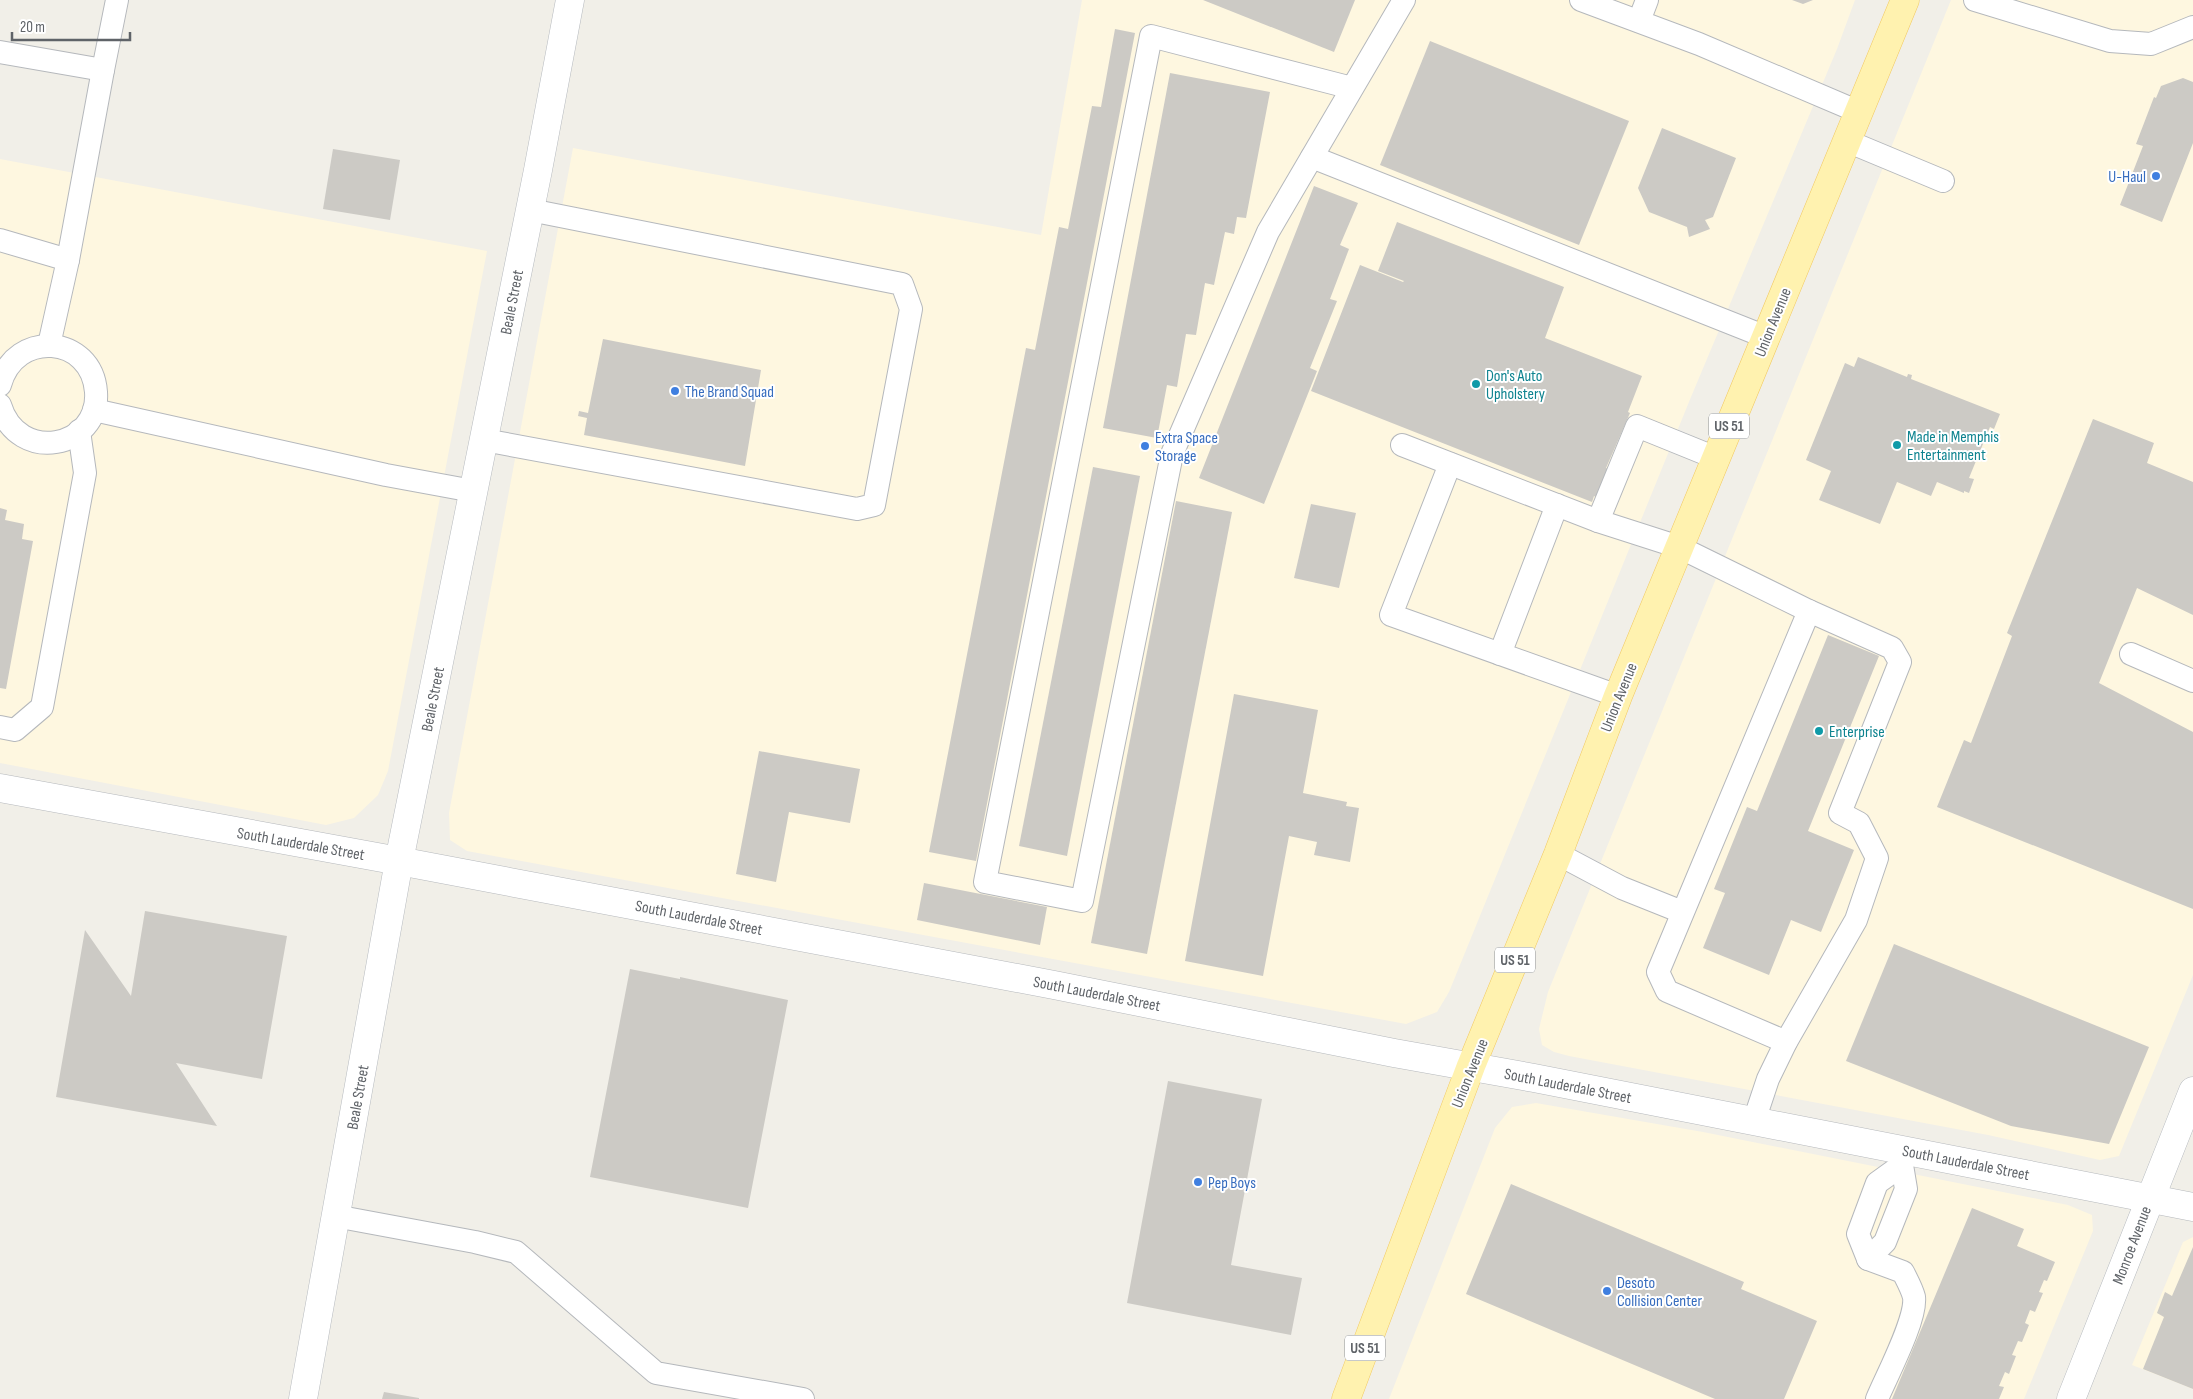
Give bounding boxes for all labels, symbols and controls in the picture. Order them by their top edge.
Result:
scale bar [12,10,130,42]
text: 20 m [20,18,45,37]
place label: U-Haul [2108,168,2146,187]
marker: U-Haul [2150,170,2162,182]
street label: Beale Street [497,268,528,336]
street label: Union Avenue [1751,285,1796,360]
place label: Don's Auto Upholstery [1486,367,1545,404]
marker: Don's Auto Upholstery [1470,378,1482,390]
place label: The Brand Squad [685,383,774,402]
marker: The Brand Squad [669,385,681,397]
road number: US 51 [1709,414,1749,438]
place label: Made in Memphis Entertainment [1907,428,1999,465]
place label: Extra Space Storage [1155,429,1218,466]
marker: Made in Memphis Entertainment [1891,439,1903,451]
marker: Extra Space Storage [1139,440,1151,452]
street label: Union Avenue [1597,660,1642,735]
street label: Beale Street [418,665,449,733]
place label: Enterprise [1829,723,1885,742]
marker: Enterprise [1813,725,1825,737]
street label: South Lauderdale Street [235,824,366,865]
street label: South Lauderdale Street [633,897,764,940]
road number: US 51 [1495,948,1535,972]
street label: South Lauderdale Street [1031,973,1162,1016]
street label: Union Avenue [1448,1036,1493,1111]
street label: Beale Street [343,1063,374,1131]
street label: South Lauderdale Street [1502,1065,1633,1108]
street label: South Lauderdale Street [1900,1142,2031,1185]
place label: Pep Boys [1208,1174,1256,1193]
marker: Pep Boys [1192,1176,1204,1188]
street label: Monroe Avenue [2109,1204,2156,1287]
place label: Desoto Collision Center [1617,1274,1702,1311]
marker: Desoto Collision Center [1601,1285,1613,1297]
road number: US 51 [1345,1336,1385,1360]

